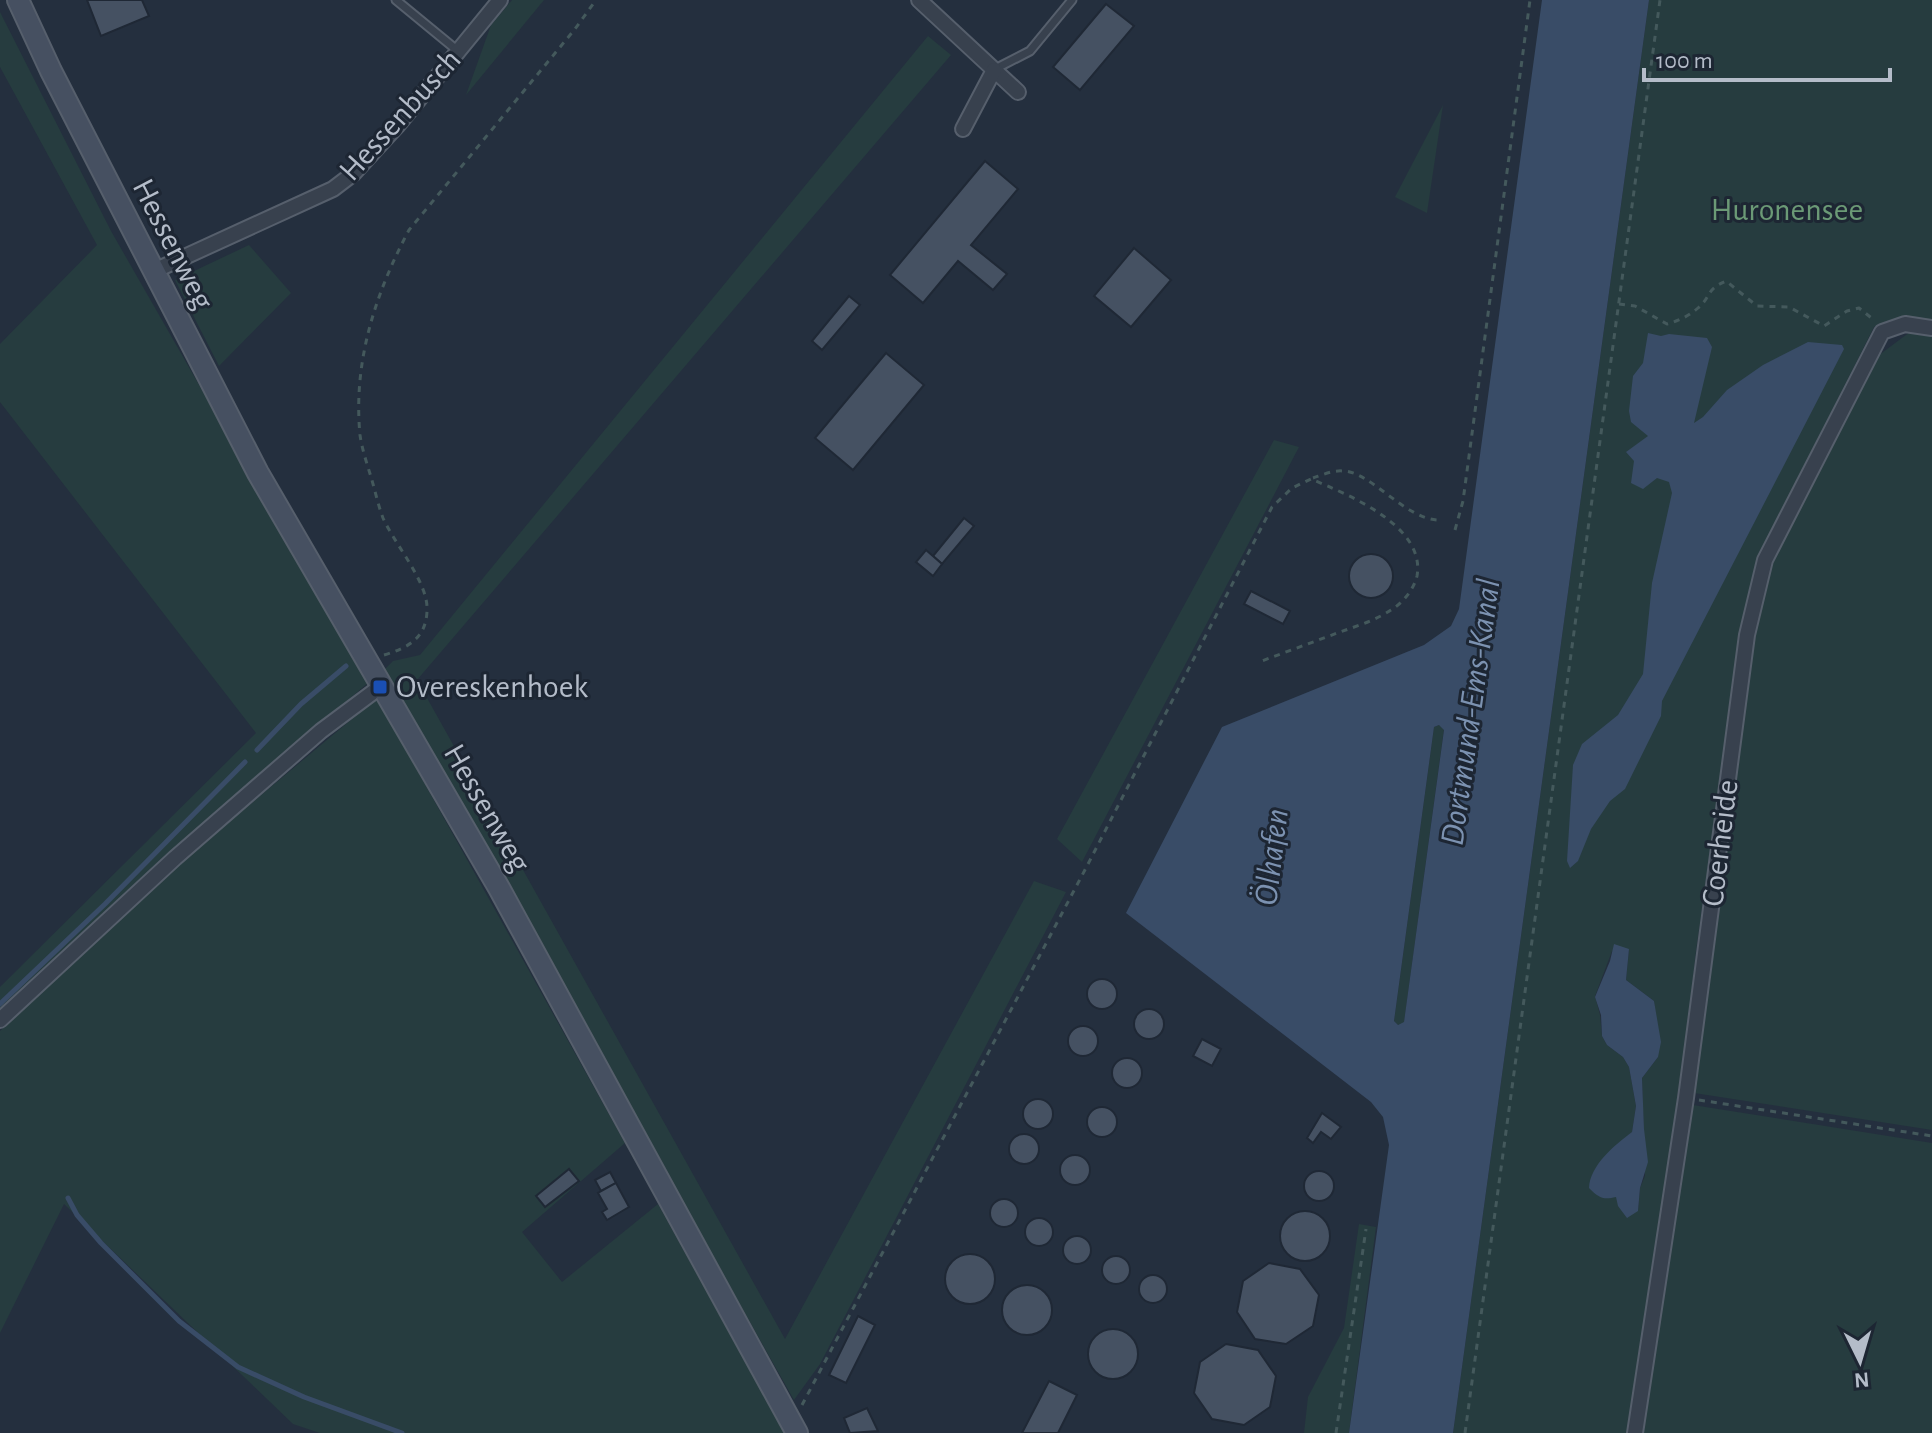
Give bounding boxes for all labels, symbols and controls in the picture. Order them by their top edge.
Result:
scale bar [1644,32,1890,82]
street label: Hessenbusch [333,43,467,187]
text: 100 m [1656,49,1713,73]
street label: Hessenweg [127,174,220,315]
park label: Huronensee [1711,194,1863,226]
water label: Dortmund-Ems-Kanal [1435,576,1507,848]
place label: Overeskenhoek [396,671,589,703]
marker: Overeskenhoek [371,678,389,696]
street label: Hessenweg [438,739,536,878]
street label: Coerheide [1696,778,1744,908]
water label: Ölhafen [1247,806,1295,907]
north arrow [1820,1321,1900,1401]
text: N [1853,1368,1870,1392]

